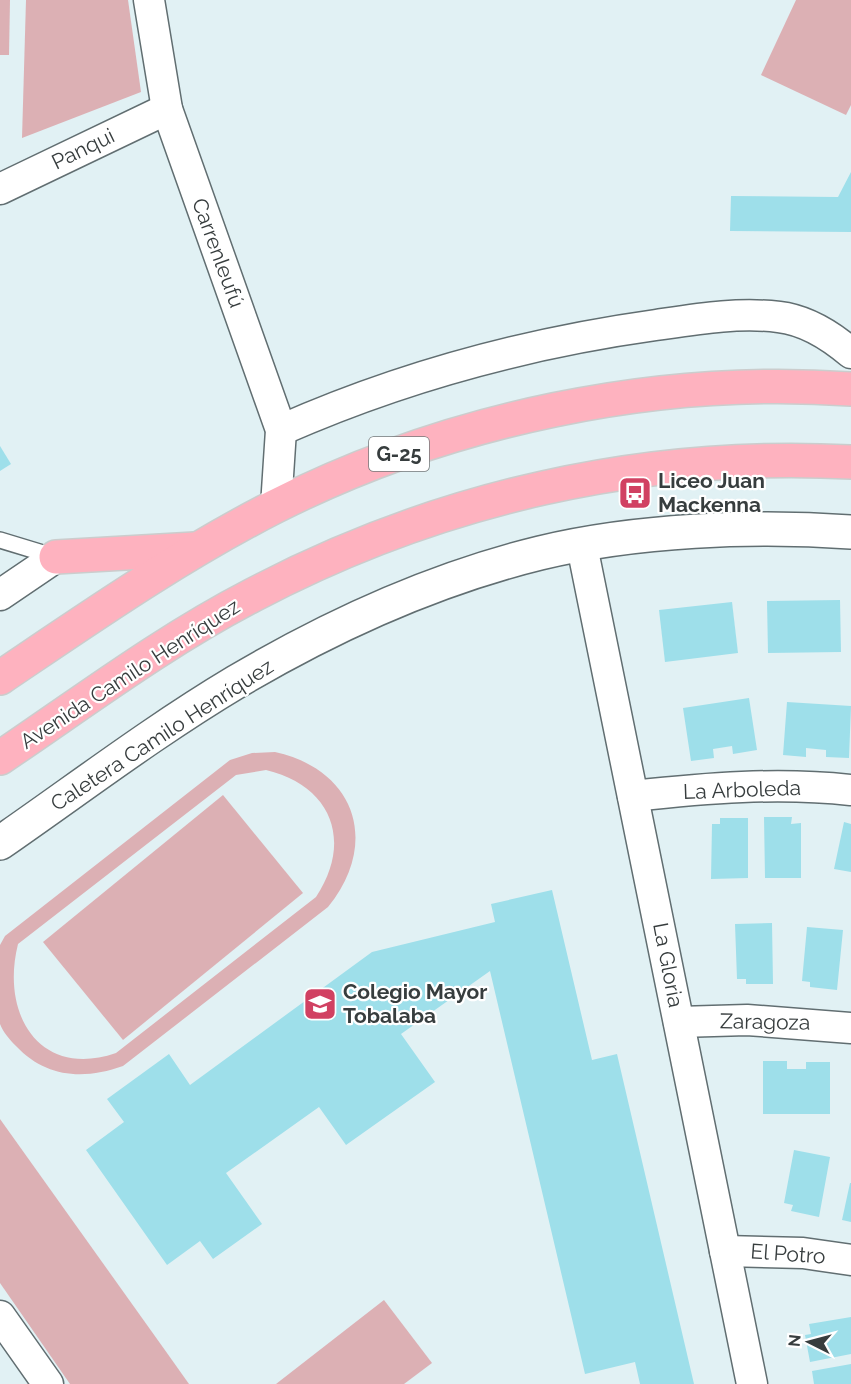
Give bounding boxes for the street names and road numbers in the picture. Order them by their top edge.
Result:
street label: Panqui [47,123,118,174]
street label: Carrenleufú [187,195,250,311]
road number: G-25 [369,437,429,471]
street label: Avenida Camilo Henríquez [15,593,244,754]
street label: Caletera Camilo Henríquez [46,653,278,816]
street label: La Arboleda [683,775,801,804]
street label: La Gloria [648,920,689,1009]
street label: Zaragoza [720,1008,810,1035]
street label: El Potro [750,1238,826,1269]

